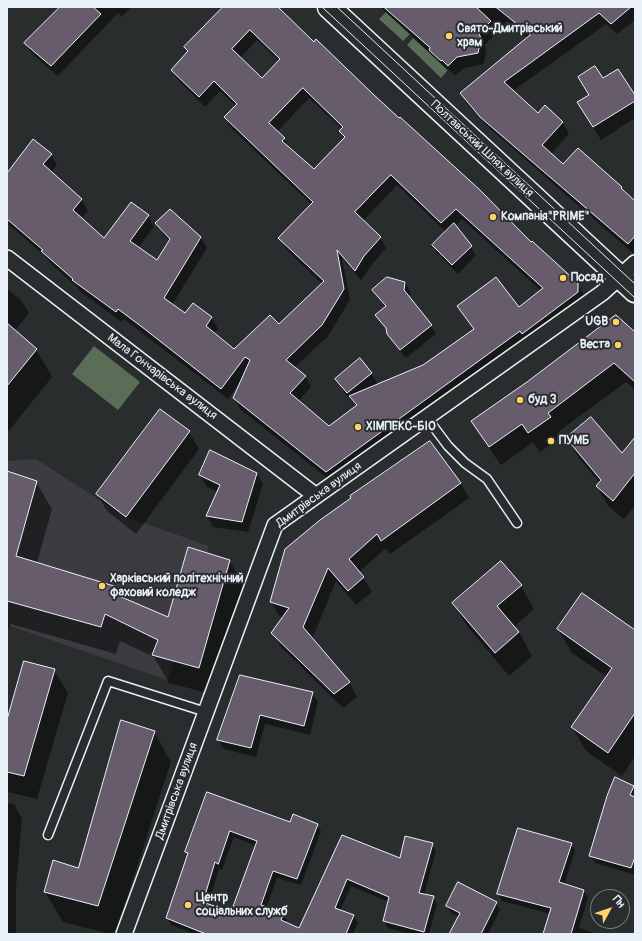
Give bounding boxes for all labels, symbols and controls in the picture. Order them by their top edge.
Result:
place label: Свято-Дмитрівський храм [457,22,563,50]
marker: Свято-Дмитрівський храм [444,31,454,41]
street label: Полтавський Шлях вулиця [428,98,536,200]
place label: Компанія"PRIME" [501,210,589,224]
marker: Компанія"PRIME" [488,212,498,222]
place label: Посад [571,271,604,285]
marker: Посад [558,273,568,283]
place label: UGB [585,315,608,329]
marker: UGB [611,317,621,327]
street label: Мала Гончарівська вулиця [104,331,220,423]
place label: Веста [580,338,610,352]
marker: Веста [613,340,623,350]
place label: буд 3 [528,393,557,407]
marker: буд 3 [515,395,525,405]
place label: ХІМПЕКС-БІО [366,420,436,434]
marker: ХІМПЕКС-БІО [353,422,363,432]
place label: ПУМБ [559,434,589,448]
marker: ПУМБ [546,436,556,446]
street label: Дмитрівська вулиця [274,459,364,531]
place label: Харківський політехнічний фаховий коледж [110,572,244,600]
marker: Харківський політехнічний фаховий коледж [97,581,107,591]
street label: Дмитрівська вулиця [153,741,201,841]
north arrow [590,889,630,929]
place label: Центр соціальних служб [196,891,288,919]
text: Пн [610,893,628,910]
marker: Центр соціальних служб [183,900,193,910]

